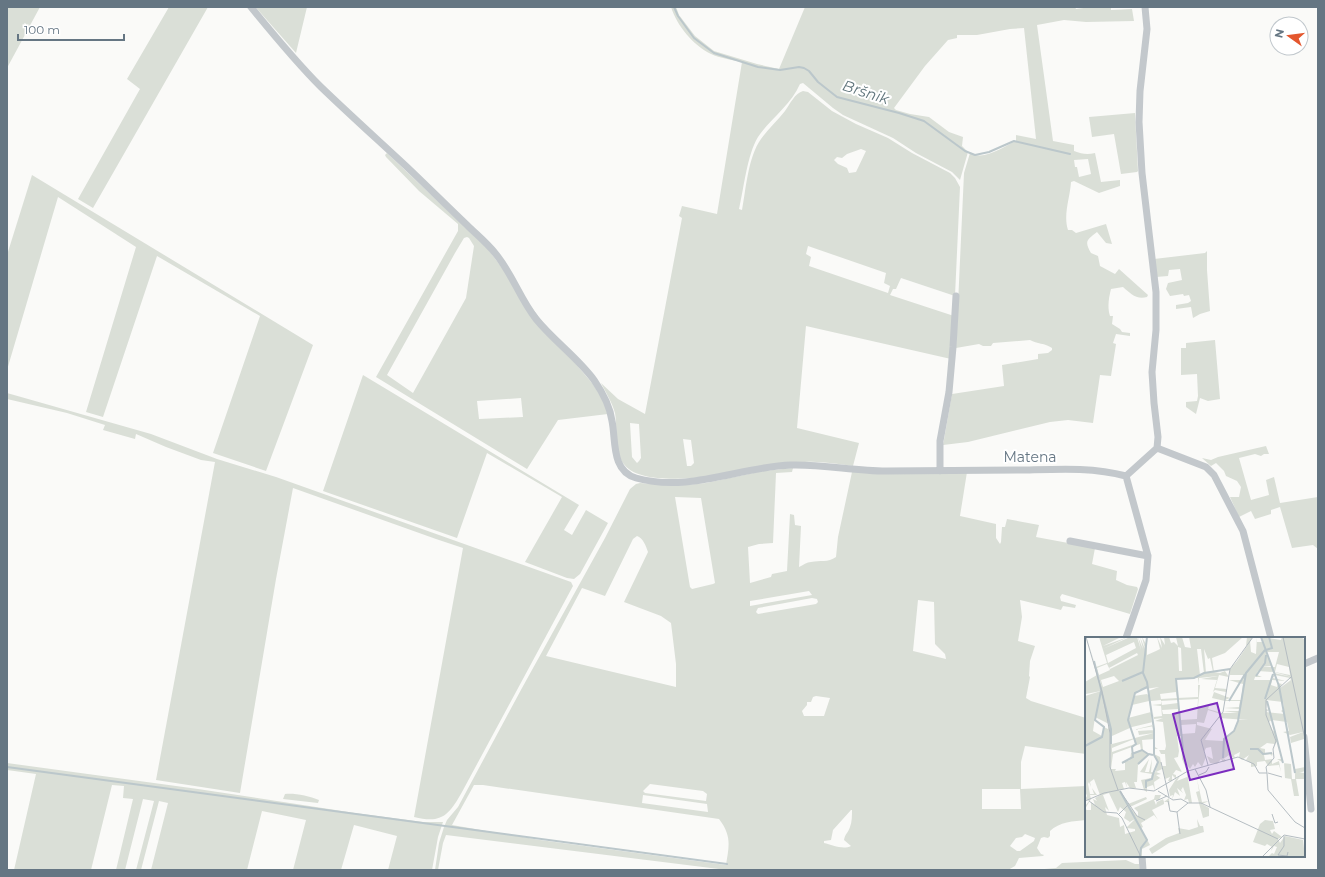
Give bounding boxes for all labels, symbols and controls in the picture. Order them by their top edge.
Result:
scale bar [18,16,124,42]
north arrow [1269,16,1309,56]
text: 100 m [24,22,60,37]
text: N [1271,28,1287,40]
water label: Bršnik [840,76,893,109]
street label: Matena [1003,448,1057,466]
inset map [1085,637,1305,857]

